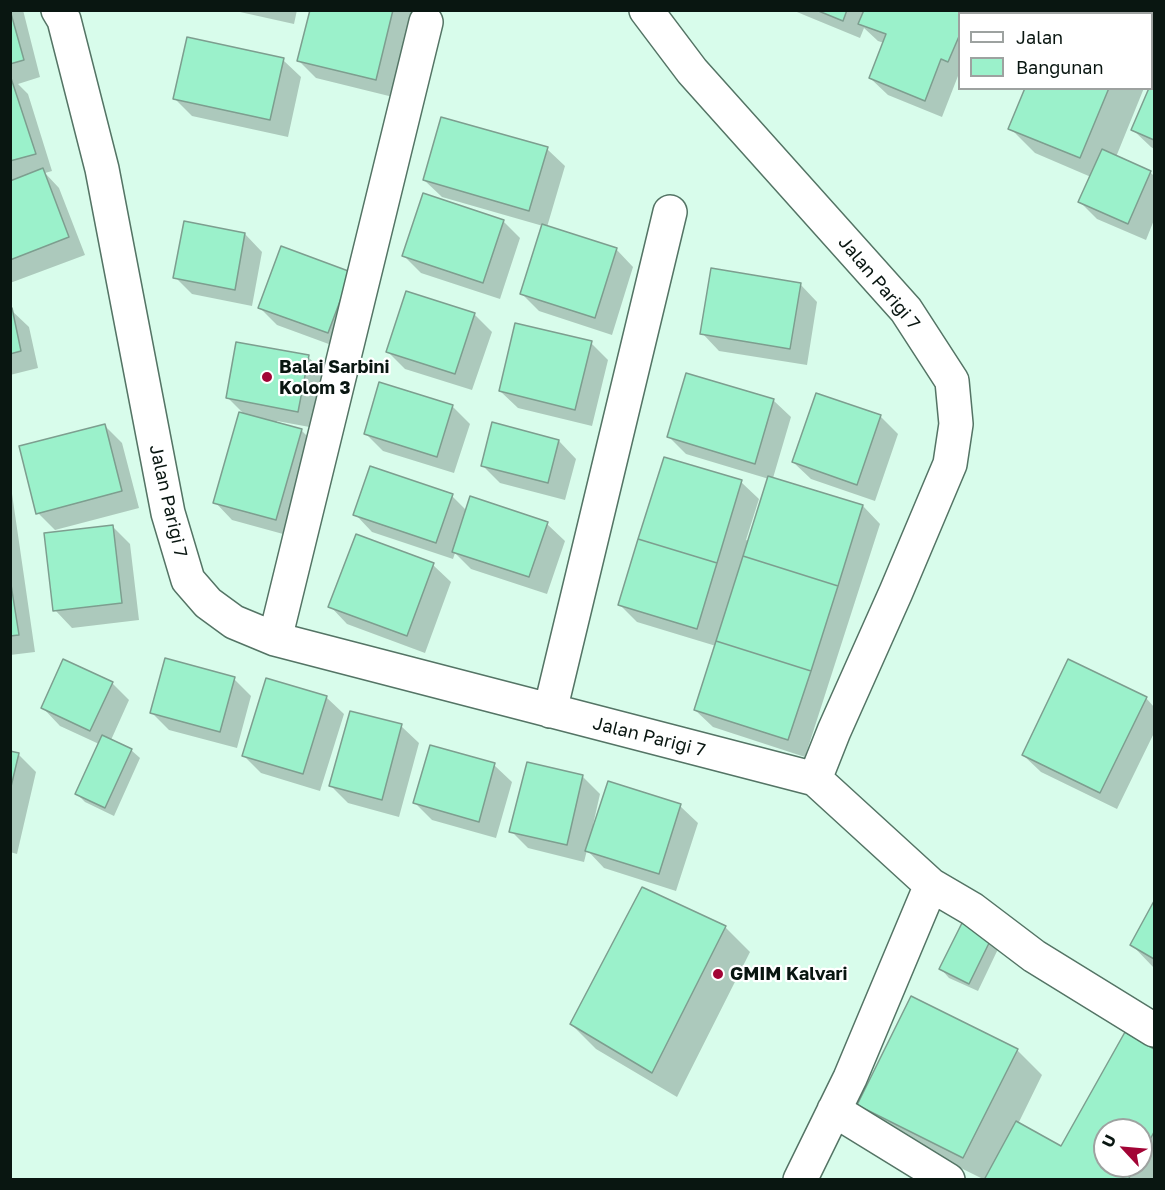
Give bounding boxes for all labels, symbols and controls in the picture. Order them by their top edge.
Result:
legend [958,12,1153,90]
text: Jalan [1016,26,1063,48]
text: Bangunan [1016,56,1104,78]
street label: Jalan Parigi 7 [834,232,924,334]
place label: Balai Sarbini Kolom 3 [279,356,389,398]
marker: Balai Sarbini Kolom 3 [260,370,274,384]
street label: Jalan Parigi 7 [145,442,191,560]
street label: Jalan Parigi 7 [590,713,708,761]
place label: GMIM Kalvari [730,963,847,985]
marker: GMIM Kalvari [711,967,725,981]
north arrow [1093,1118,1153,1178]
text: U [1097,1131,1120,1151]

